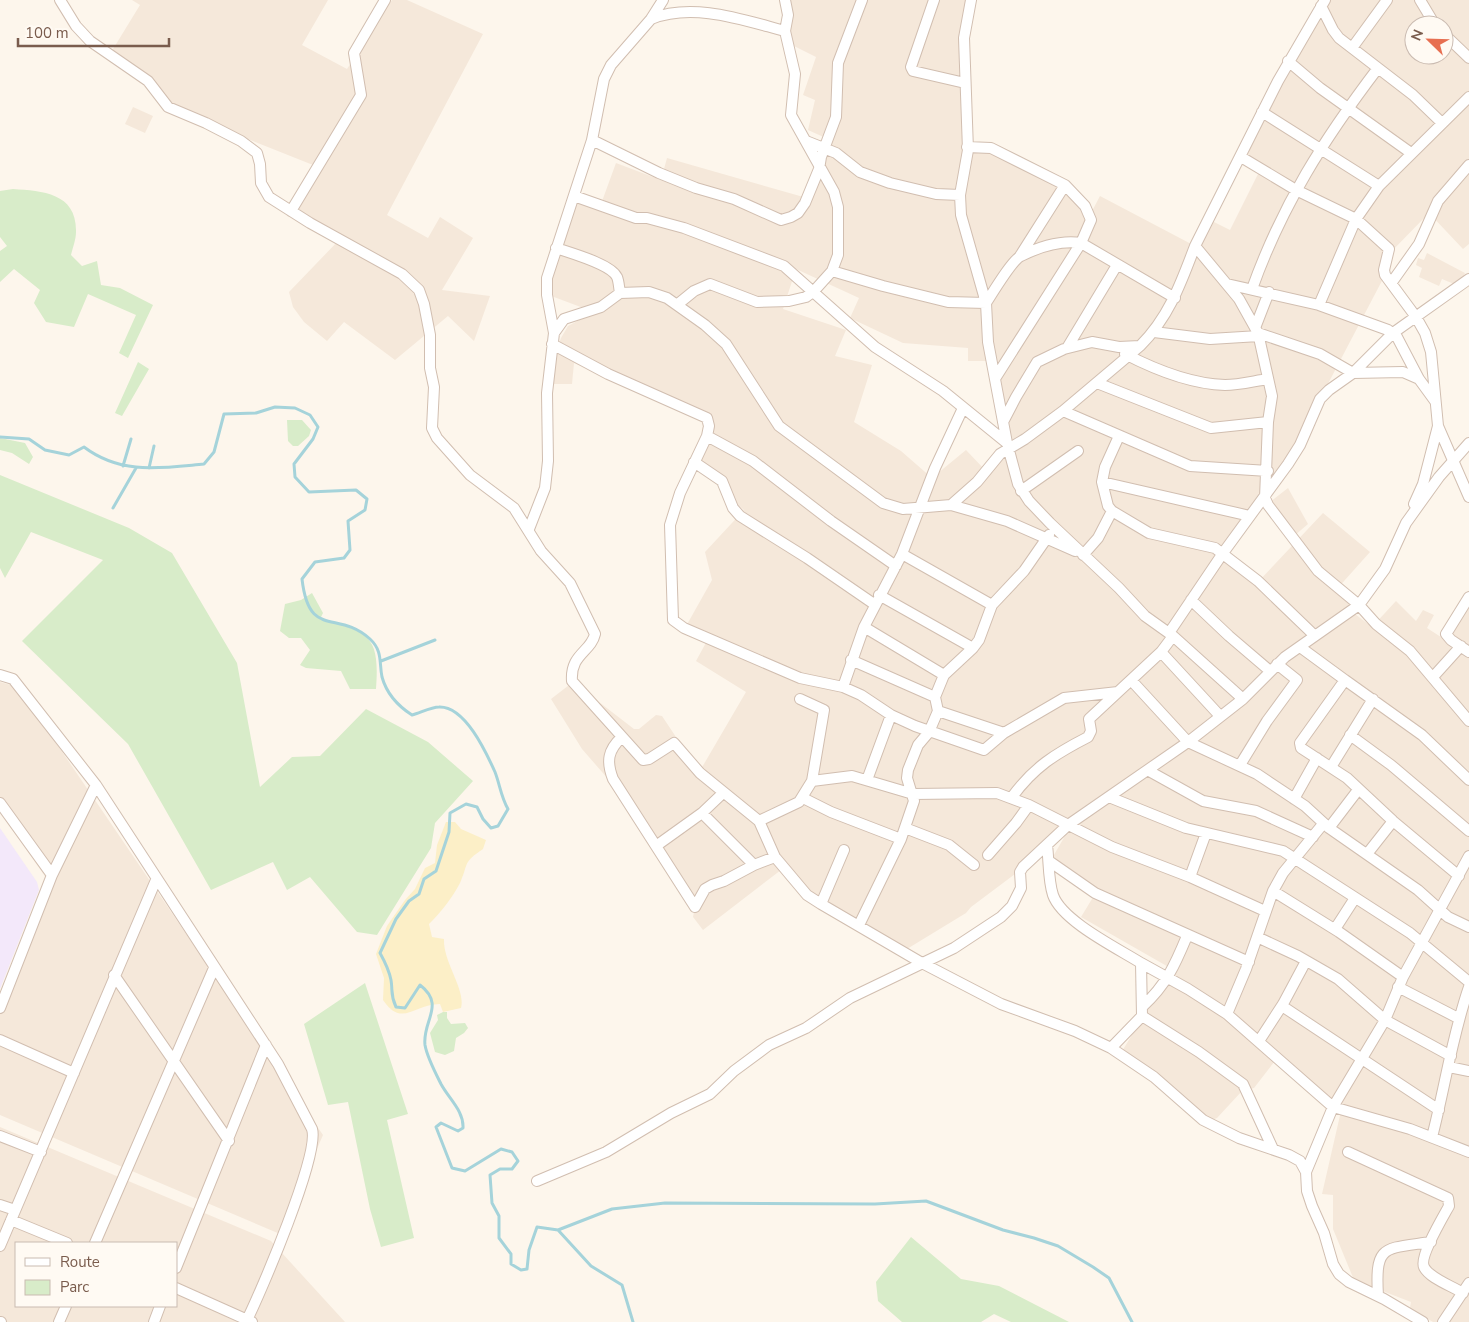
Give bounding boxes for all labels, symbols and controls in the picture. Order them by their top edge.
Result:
scale bar [18,15,169,47]
north arrow [1404,15,1454,65]
text: 100 m [25,23,69,43]
text: N [1407,27,1428,44]
legend [15,1242,178,1307]
text: Route [60,1252,100,1272]
text: Parc [60,1277,89,1297]

